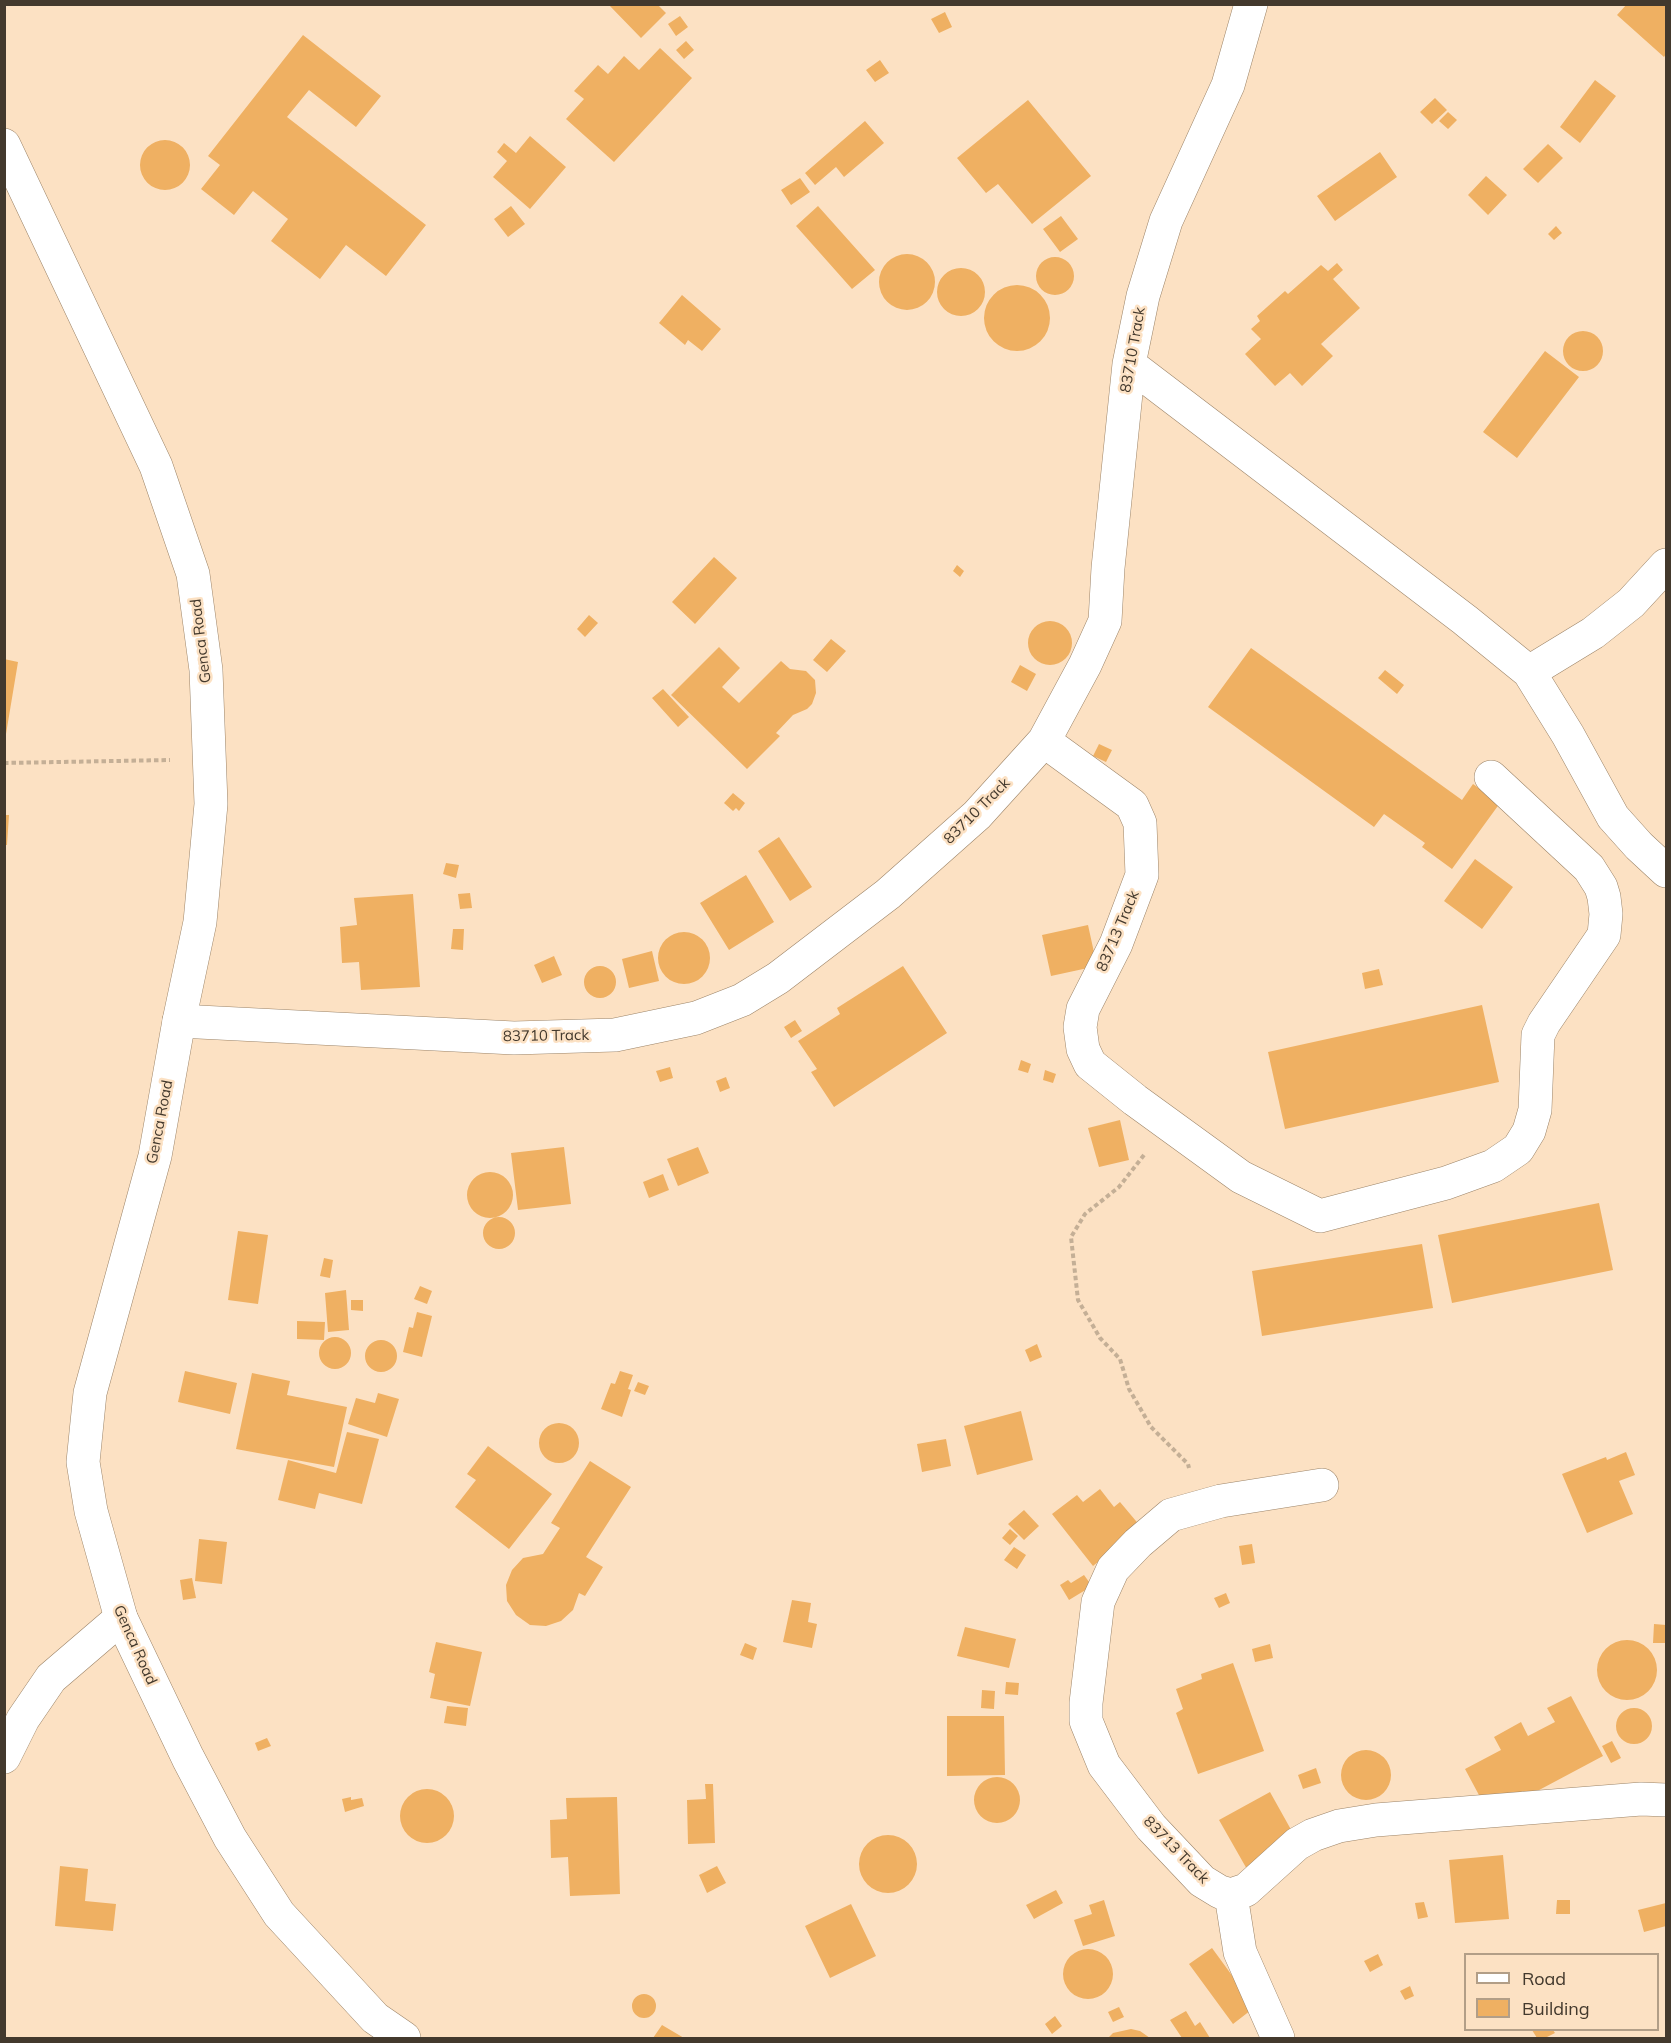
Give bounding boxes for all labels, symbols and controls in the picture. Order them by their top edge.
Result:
street label: 83710 Track [1117,306,1149,394]
street label: Genca Road [187,598,215,684]
street label: 83710 Track [940,774,1014,848]
street label: 83713 Track [1093,888,1143,974]
street label: 83710 Track [503,1026,589,1046]
street label: Genca Road [143,1079,177,1165]
street label: Genca Road [109,1603,161,1687]
street label: 83713 Track [1140,1813,1212,1887]
legend [1464,1953,1659,2031]
text: Road [1522,1967,1566,1990]
text: Building [1522,1997,1590,2020]

